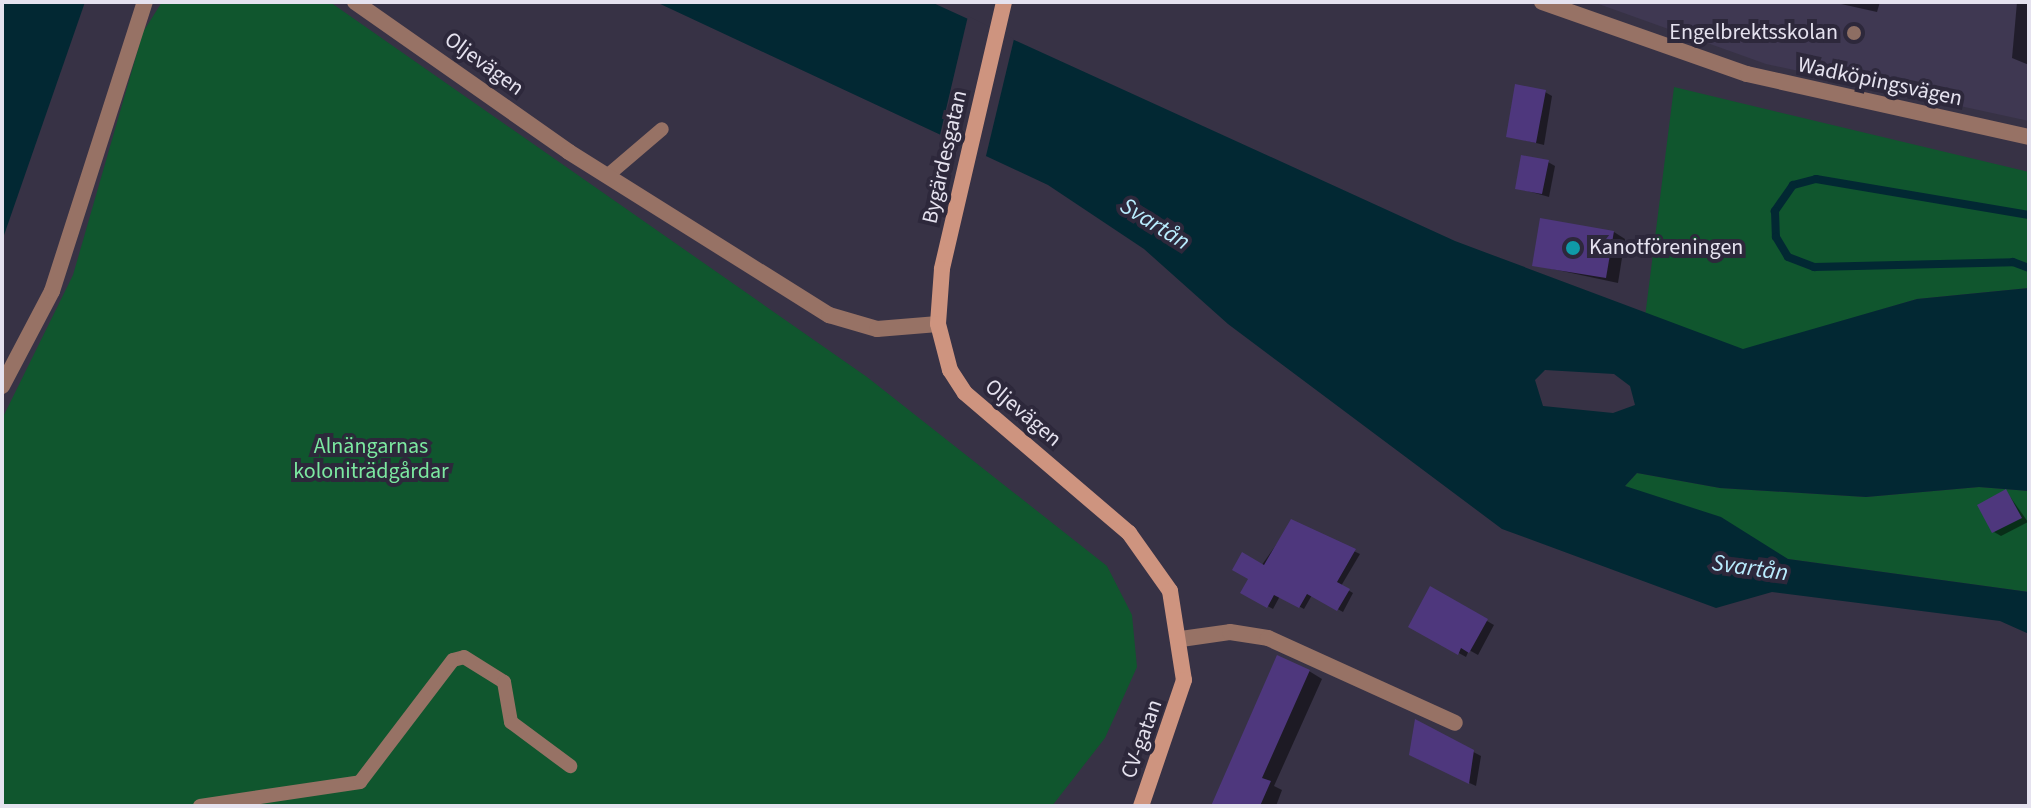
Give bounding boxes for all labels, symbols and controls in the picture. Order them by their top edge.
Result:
place label: Engelbrektsskolan [1669,20,1838,46]
marker: Engelbrektsskolan [1845,24,1863,42]
street label: Oljevägen [439,26,529,102]
street label: Wadköpingsvägen [1795,52,1965,112]
street label: Bygärdesgatan [917,88,973,226]
water label: Svartån [1115,191,1195,257]
place label: Kanotföreningen [1589,235,1743,261]
marker: Kanotföreningen [1564,239,1582,257]
street label: Oljevägen [979,373,1067,453]
park label: Alnängarnas koloniträdgårdar [293,433,449,484]
water label: Svartån [1710,548,1790,588]
street label: CV-gatan [1116,696,1168,782]

